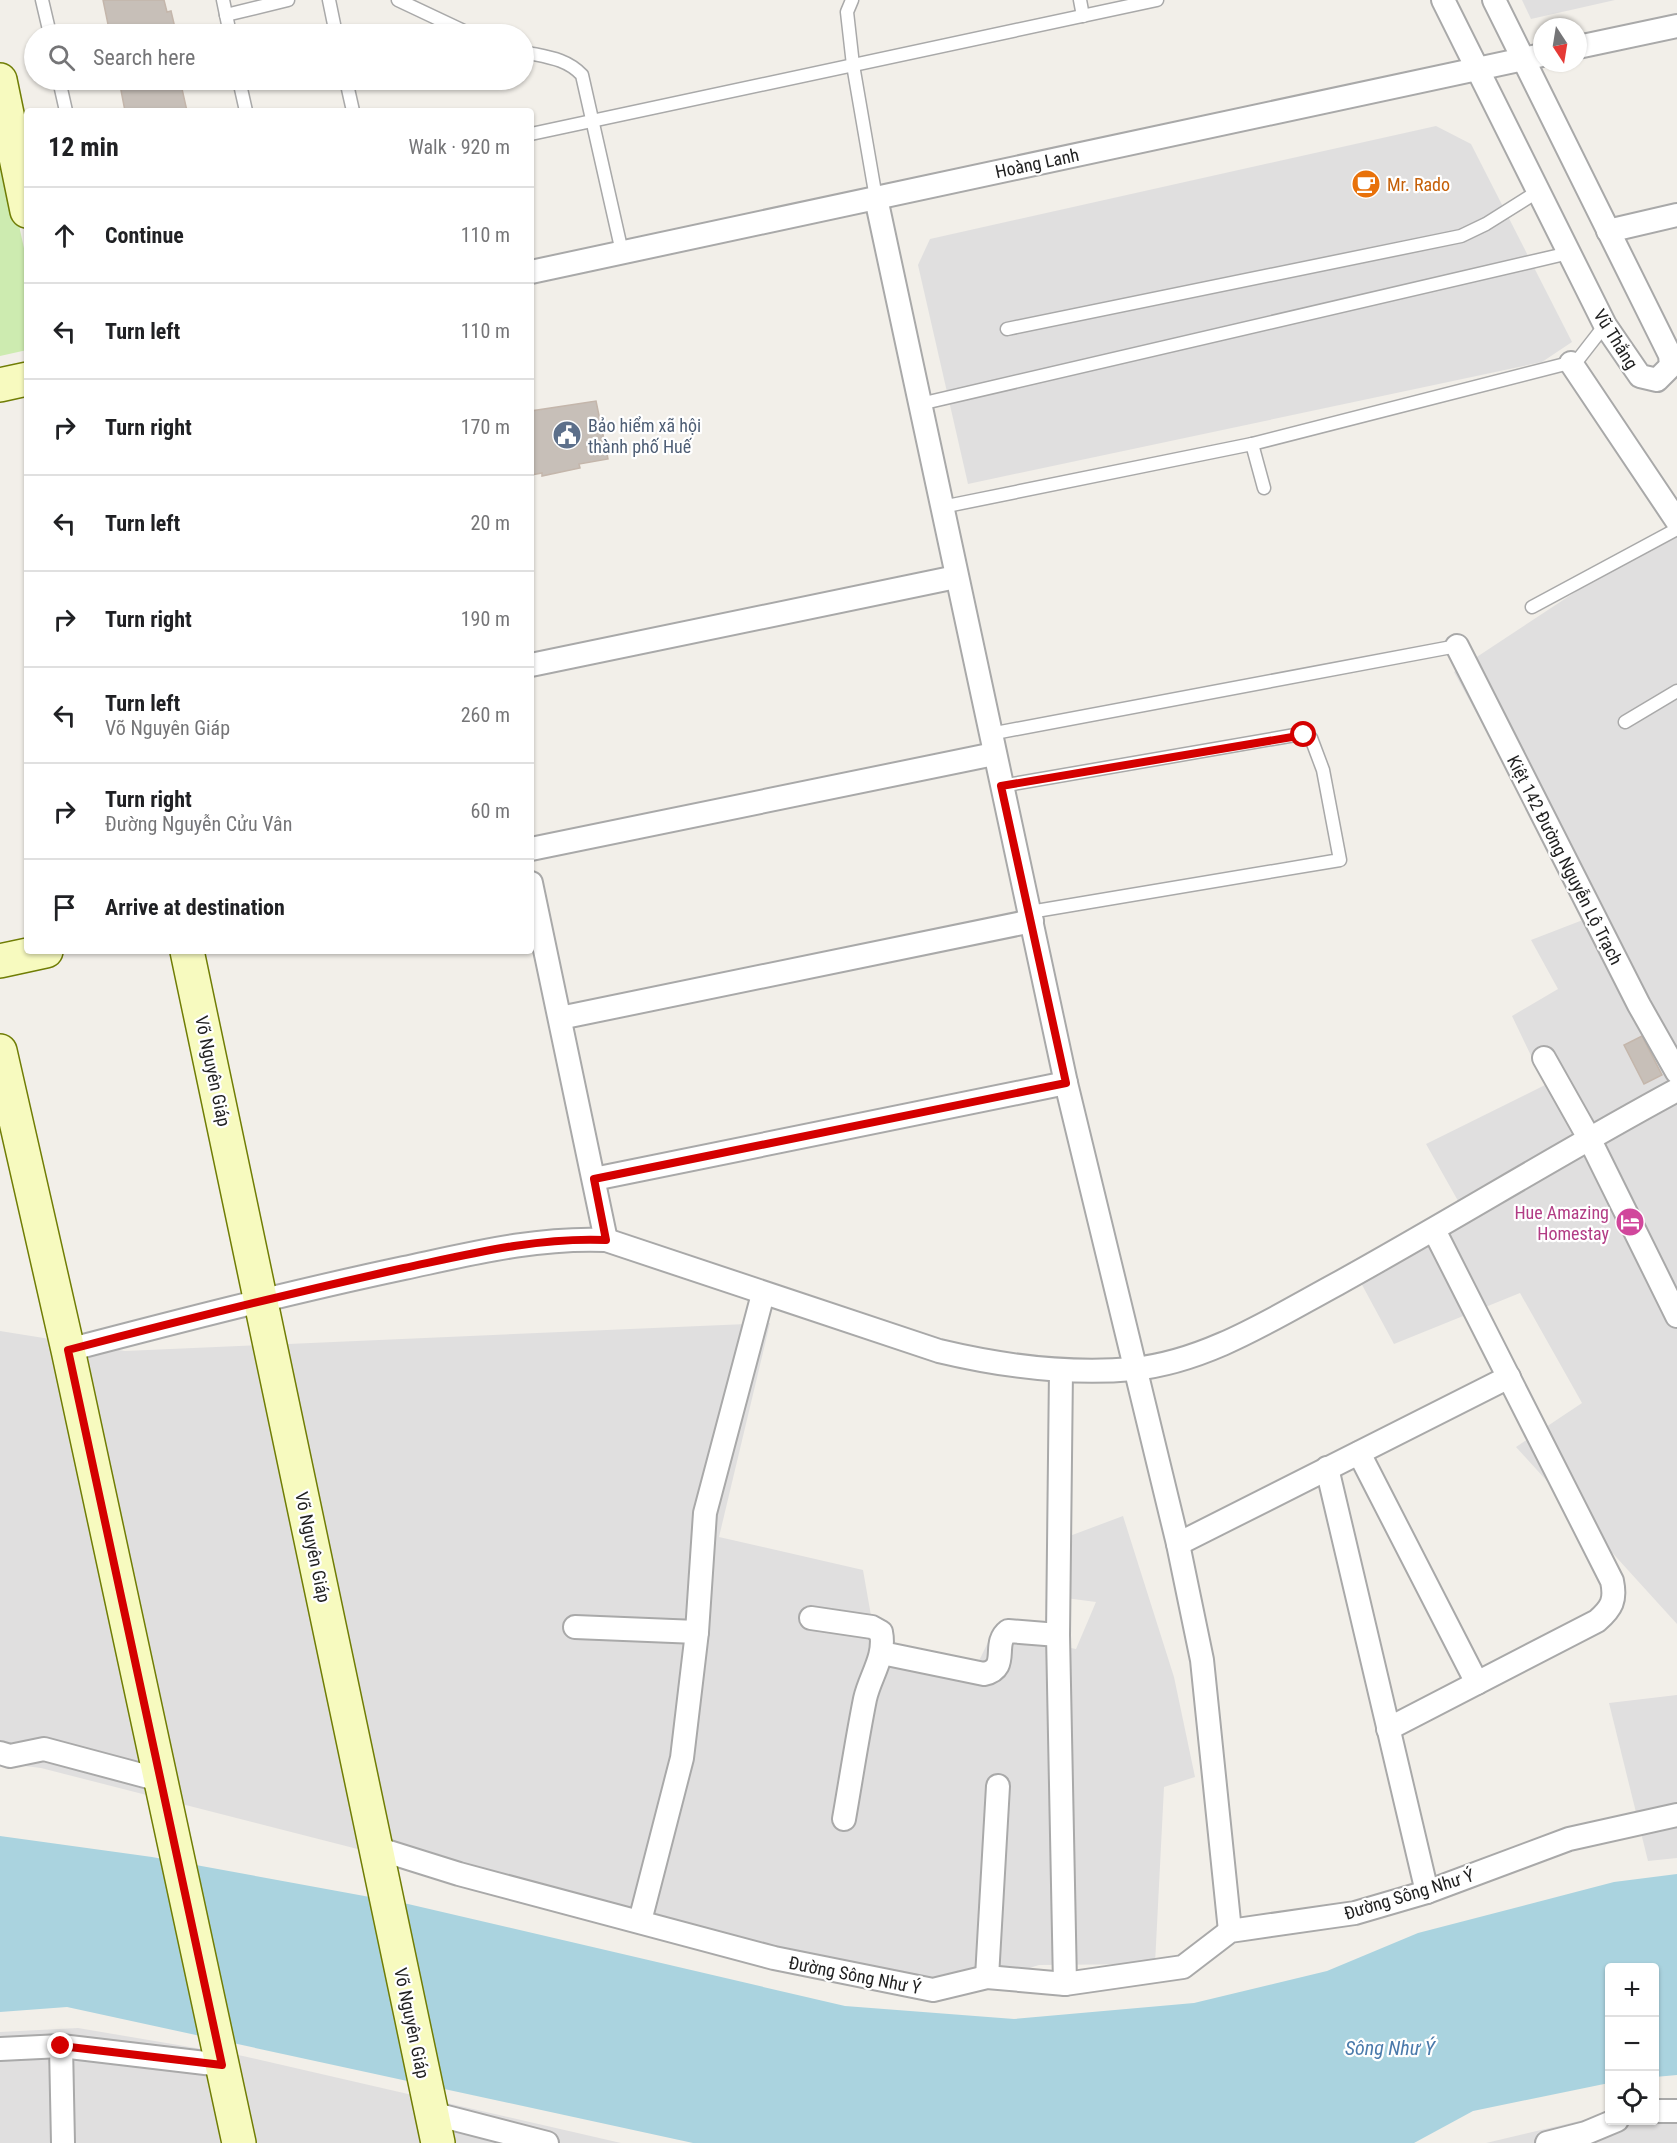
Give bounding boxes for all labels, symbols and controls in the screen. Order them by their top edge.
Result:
north arrow [1533,18,1587,72]
search box [24,24,534,90]
icon: search [45,41,78,74]
text: Search here [93,45,195,70]
text: 12 min [48,132,119,162]
text: Walk · 920 m [409,135,510,159]
street label: Hoàng Lanh [993,144,1081,182]
cafe icon: Mr. Rado [1350,168,1382,200]
place label: Mr. Rado [1387,174,1450,195]
icon: ahead [48,219,81,252]
text: Continue [105,223,184,248]
text: 110 m [461,223,510,247]
street label: Vũ Thắng [1589,305,1643,373]
icon: left [48,315,81,348]
text: Turn left [105,319,180,344]
text: 110 m [461,319,510,343]
icon: right [48,411,81,444]
text: Turn right [105,415,192,440]
text: 170 m [461,415,510,439]
place label: Bảo hiểm xã hội thành phố Huế [588,415,701,457]
public building icon: Bảo hiểm xã hội thành phố Huế [551,419,583,451]
icon: left [48,507,81,540]
text: Turn left [105,511,180,536]
text: 20 m [471,511,510,535]
icon: right [48,603,81,636]
text: Turn right [105,607,192,632]
text: 190 m [461,607,510,631]
text: Turn left [105,691,180,716]
icon: left [48,699,81,732]
text: 260 m [461,703,510,727]
text: Võ Nguyên Giáp [105,716,230,740]
route start [1290,721,1316,747]
street label: Kiệt 142 Đường Nguyễn Lộ Trạch [1503,752,1627,968]
text: Turn right [105,787,192,812]
icon: right [48,795,81,828]
text: 60 m [471,799,510,823]
text: Đường Nguyễn Cửu Vân [105,812,292,836]
icon: arrive [48,891,81,924]
text: Arrive at destination [105,895,285,920]
street label: Võ Nguyên Giáp [191,1014,235,1128]
place label: Hue Amazing Homestay [1514,1202,1609,1244]
hotel icon: Hue Amazing Homestay [1614,1206,1646,1238]
street label: Võ Nguyên Giáp [291,1490,335,1604]
street label: Đường Sông Như Ý [1342,1864,1477,1924]
street label: Đường Sông Như Ý [787,1952,924,1998]
map controls [1605,1963,1659,2125]
button: + [1605,1963,1659,2017]
street label: Võ Nguyên Giáp [390,1966,434,2080]
button: − [1605,2017,1659,2071]
route end [47,2032,73,2058]
water label: Sông Như Ý [1345,2036,1437,2060]
button: locate [1605,2071,1659,2125]

